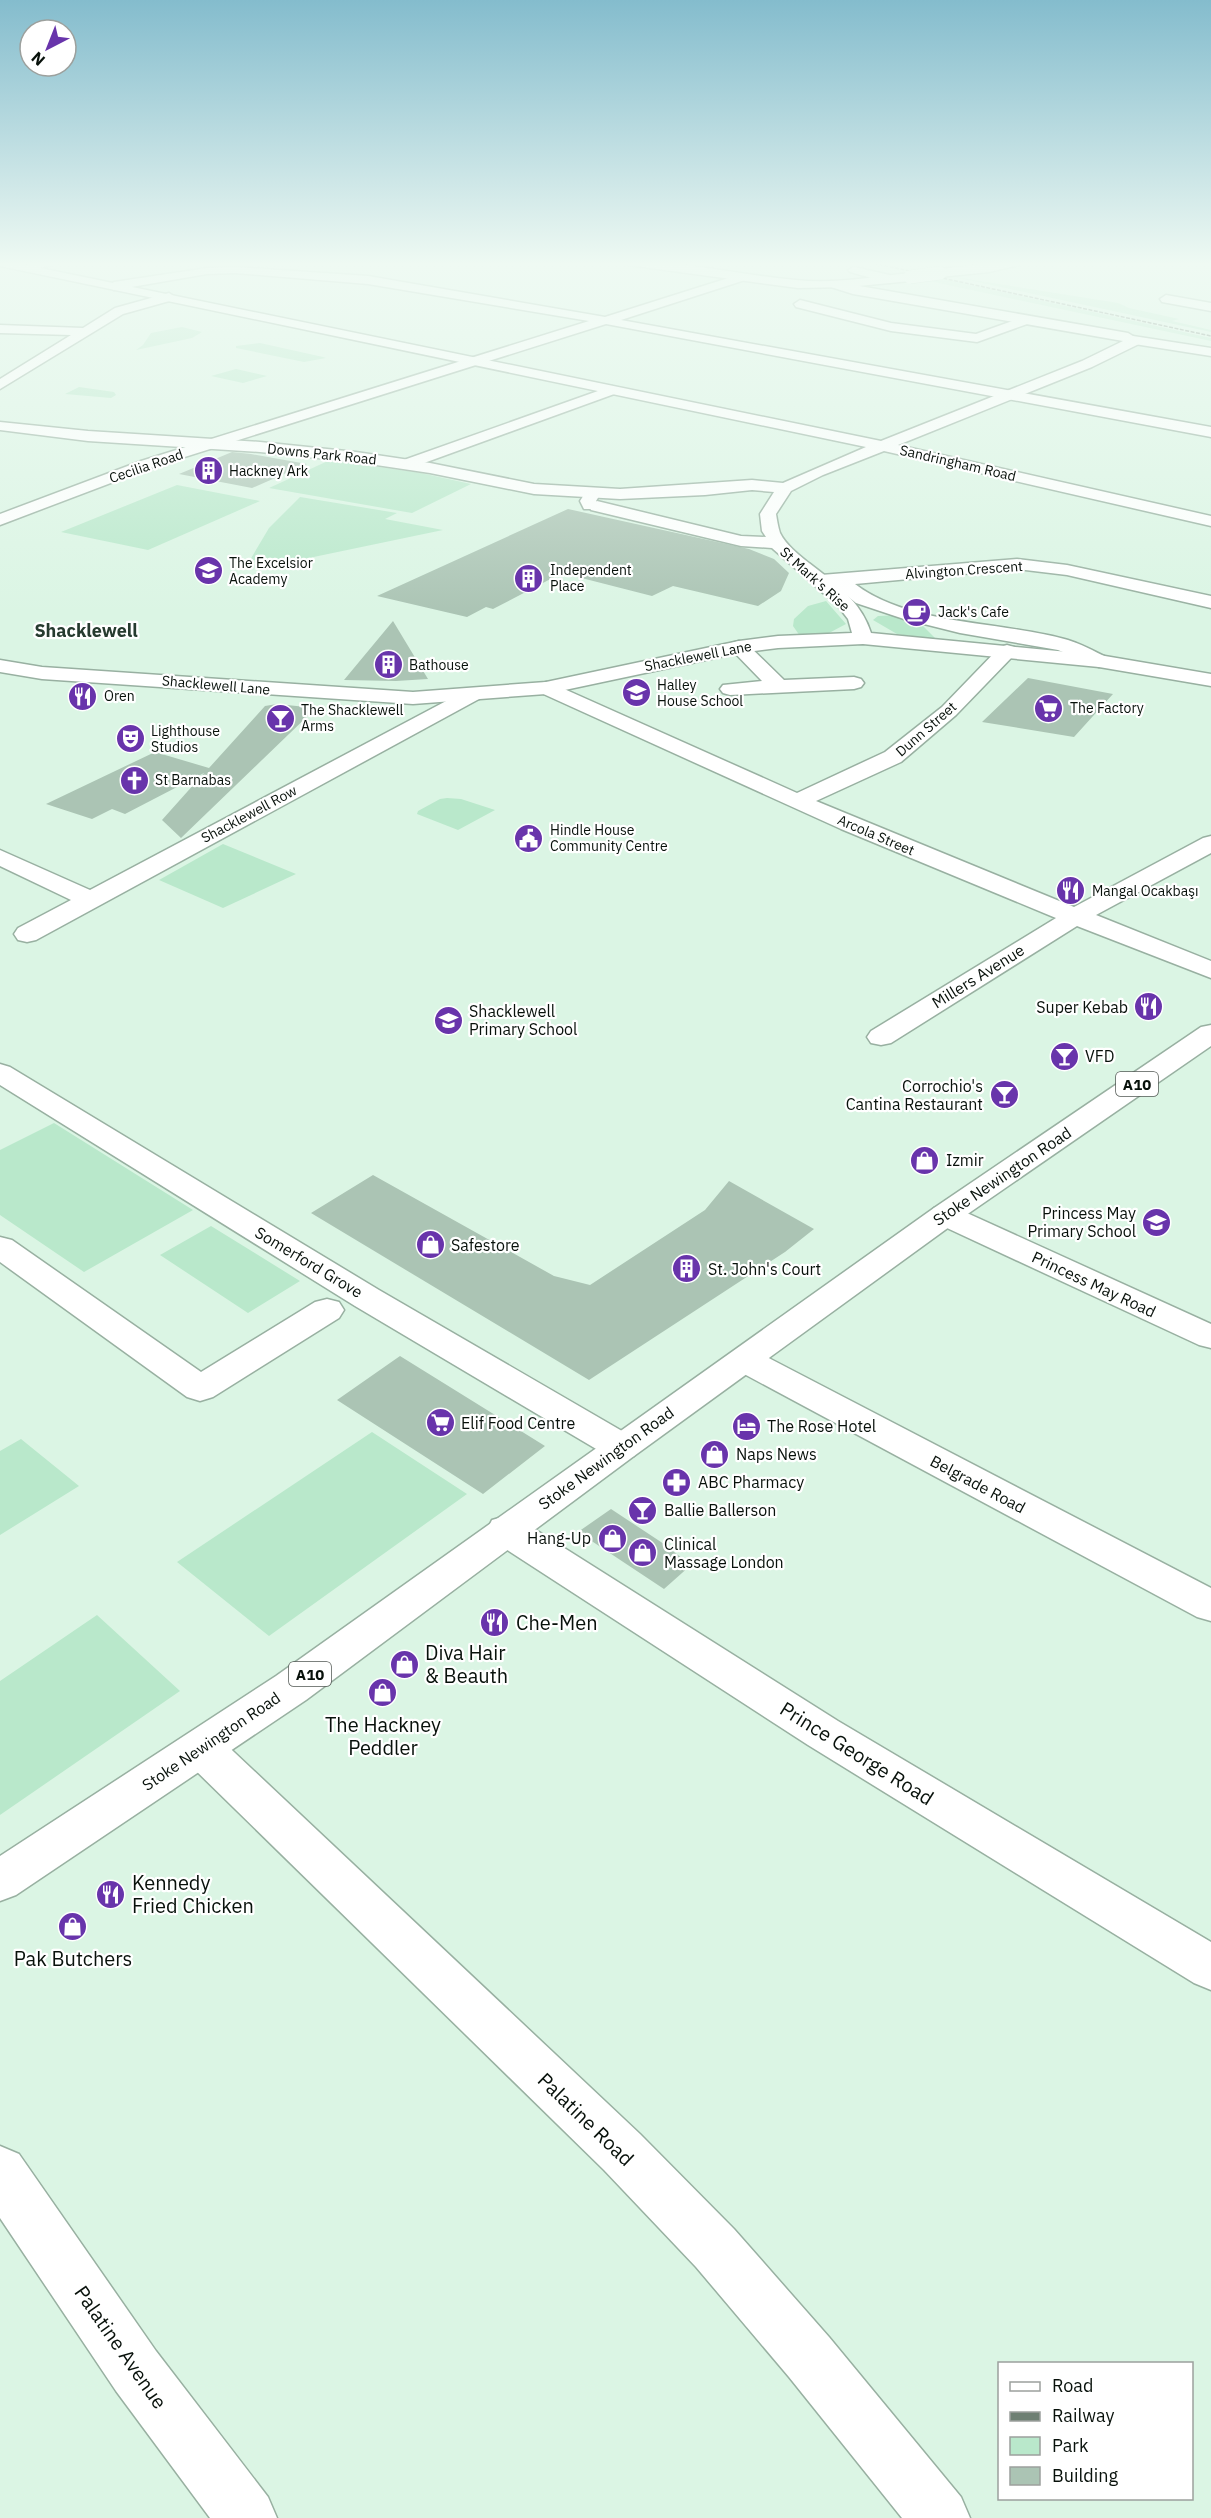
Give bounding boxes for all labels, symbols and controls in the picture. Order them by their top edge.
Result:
north arrow [18,18,78,78]
text: N [27,48,49,70]
street label: Downs Park Road [266,439,378,469]
street label: Sandringham Road [898,441,1018,485]
street label: Cecilia Road [107,445,185,487]
building icon: Hackney Ark [192,455,224,487]
place label: Hackney Ark [229,462,309,480]
street label: St Mark's Rise [776,543,854,615]
place label: The Excelsior Academy [229,554,313,588]
school or university icon: The Excelsior Academy [192,555,224,587]
street label: Alvington Crescent [904,557,1024,583]
place label: Independent Place [550,561,632,595]
building icon: Independent Place [513,562,545,594]
cafe icon: Jack's Cafe [901,596,933,628]
place label: Jack's Cafe [938,603,1009,621]
district label: Shacklewell [34,619,138,642]
street label: Shacklewell Lane [643,637,753,675]
building icon: Bathouse [372,649,404,681]
place label: Bathouse [409,656,469,674]
street label: Shacklewell Lane [161,671,271,699]
place label: Halley House School [657,676,743,710]
school or university icon: Halley House School [620,677,652,709]
restaurant icon: Oren [67,680,99,712]
place label: Oren [104,687,135,705]
supermarket icon: The Factory [1033,692,1065,724]
street label: Dunn Street [892,698,960,760]
place label: The Factory [1070,699,1144,717]
place label: The Shacklewell Arms [301,701,403,735]
bar icon: The Shacklewell Arms [264,702,296,734]
place label: Lighthouse Studios [151,722,220,756]
theatre icon: Lighthouse Studios [114,723,146,755]
church icon: St Barnabas [118,764,150,796]
place label: St Barnabas [155,771,231,789]
street label: Shacklewell Row [198,781,300,847]
street label: Arcola Street [835,811,917,859]
place label: Hindle House Community Centre [550,821,668,855]
public building icon: Hindle House Community Centre [513,822,545,854]
restaurant icon: Mangal Ocakbaşı [1055,875,1087,907]
place label: Mangal Ocakbaşı [1092,882,1198,900]
street label: Millers Avenue [928,940,1028,1012]
restaurant icon: Super Kebab [1133,991,1165,1023]
place label: Super Kebab [1036,997,1128,1017]
place label: Shacklewell Primary School [469,1001,577,1039]
school or university icon: Shacklewell Primary School [432,1004,464,1036]
bar icon: VFD [1048,1040,1080,1072]
place label: VFD [1085,1046,1114,1066]
road number: A10 [1116,1072,1158,1096]
place label: Corrochio's Cantina Restaurant [846,1076,983,1114]
bar icon: Corrochio's Cantina Restaurant [988,1079,1020,1111]
street label: Stoke Newington Road [929,1122,1075,1230]
shop icon: Izmir [909,1144,941,1176]
place label: Izmir [946,1150,984,1170]
place label: Princess May Primary School [1028,1203,1136,1241]
school or university icon: Princess May Primary School [1141,1206,1173,1238]
street label: Somerford Grove [252,1222,367,1302]
shop icon: Safestore [414,1229,446,1261]
place label: Safestore [451,1235,520,1255]
street label: Princess May Road [1029,1247,1159,1321]
building icon: St. John's Court [671,1253,703,1285]
place label: St. John's Court [708,1259,821,1279]
street label: Stoke Newington Road [534,1402,678,1514]
supermarket icon: Elif Food Centre [424,1407,456,1439]
hotel icon: The Rose Hotel [730,1410,762,1442]
place label: Elif Food Centre [461,1413,575,1433]
place label: The Rose Hotel [767,1416,876,1436]
shop icon: Naps News [699,1438,731,1470]
place label: Naps News [736,1444,817,1464]
street label: Belgrade Road [927,1451,1029,1517]
pharmacy icon: ABC Pharmacy [661,1466,693,1498]
place label: ABC Pharmacy [698,1472,804,1492]
bar icon: Ballie Ballerson [627,1494,659,1526]
place label: Ballie Ballerson [664,1500,776,1520]
shop icon: Hang-Up [596,1522,628,1554]
place label: Hang-Up [527,1528,591,1548]
place label: Clinical Massage London [664,1534,784,1572]
shop icon: Clinical Massage London [627,1537,659,1569]
restaurant icon: Che-Men [479,1606,511,1638]
place label: Che-Men [516,1609,598,1636]
place label: Diva Hair & Beauth [425,1639,508,1689]
shop icon: Diva Hair & Beauth [388,1648,420,1680]
road number: A10 [289,1662,331,1686]
shop icon: The Hackney Peddler [367,1677,399,1709]
street label: Stoke Newington Road [138,1687,284,1795]
street label: Prince George Road [775,1695,939,1811]
place label: The Hackney Peddler [325,1711,441,1761]
place label: Kennedy Fried Chicken [132,1869,254,1919]
restaurant icon: Kennedy Fried Chicken [95,1878,127,1910]
shop icon: Pak Butchers [57,1911,89,1943]
place label: Pak Butchers [14,1945,132,1972]
street label: Palatine Road [532,2066,640,2172]
street label: Palatine Avenue [68,2280,174,2414]
legend [998,2362,1193,2500]
text: Road [1052,2374,1093,2397]
text: Railway [1052,2404,1114,2427]
text: Park [1052,2434,1089,2457]
text: Building [1052,2464,1119,2487]

